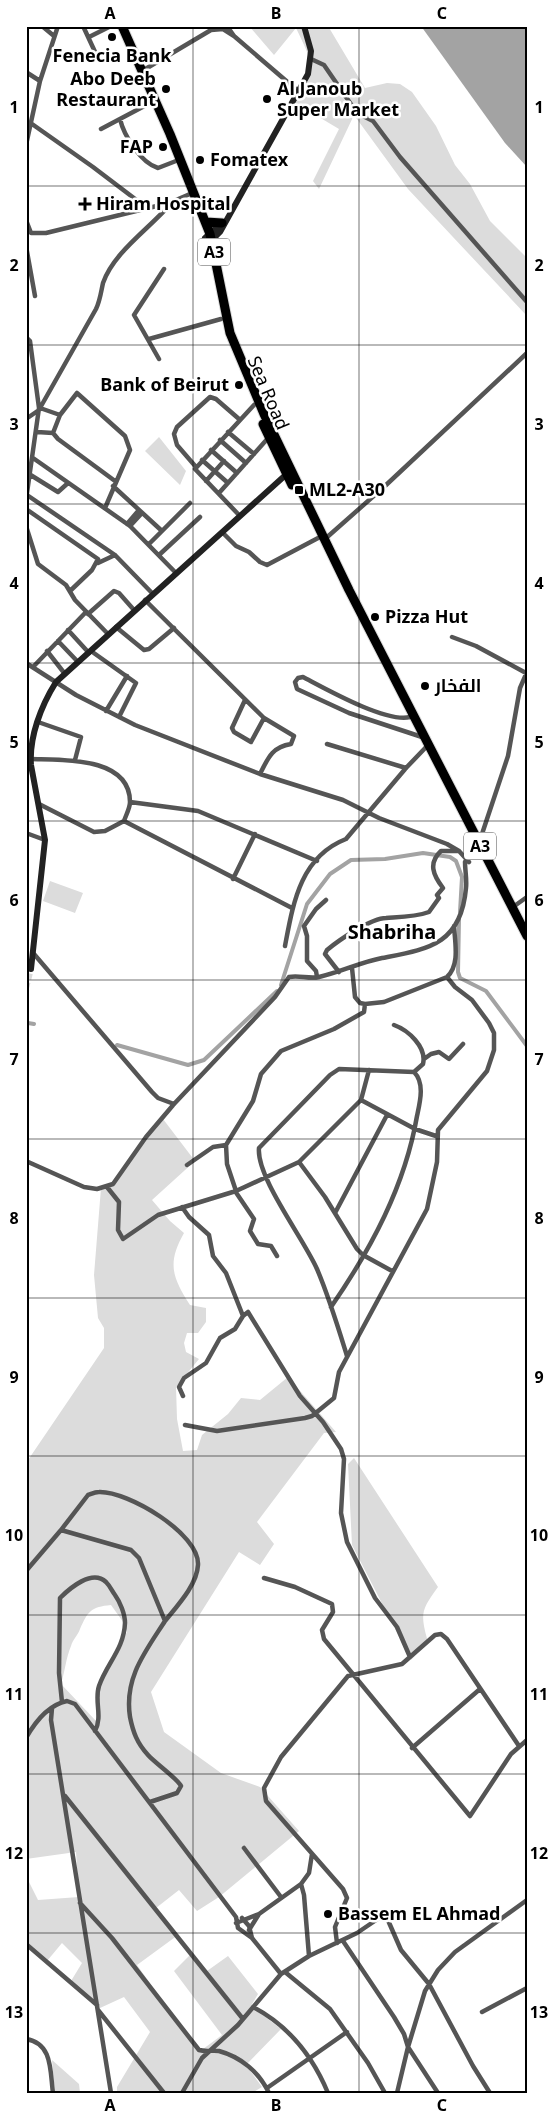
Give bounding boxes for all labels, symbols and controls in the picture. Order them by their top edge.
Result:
text: A [104,2,116,24]
text: B [271,2,281,24]
text: C [437,2,447,24]
marker: Fenecia Bank [106,31,118,43]
place label: Fenecia Bank [53,43,172,67]
place label: Abo Deeb Restaurant [56,66,156,111]
place label: Al Janoub Super Market [277,76,399,121]
marker: Abo Deeb Restaurant [160,83,172,95]
marker: Al Janoub Super Market [261,93,273,105]
text: 1 [9,96,19,118]
text: 1 [534,96,544,118]
place label: FAP [120,134,153,158]
marker: FAP [157,141,169,153]
place label: Fomatex [210,147,289,171]
marker: Fomatex [194,154,206,166]
place label: Hiram Hospital [96,191,231,215]
marker: Hiram Hospital [78,197,92,211]
road number: A3 [198,238,230,266]
text: 2 [9,254,19,276]
text: 2 [534,254,544,276]
street label: Sea Road [243,352,295,433]
place label: Bank of Beirut [100,372,229,396]
marker: Bank of Beirut [233,379,245,391]
text: 3 [9,413,19,435]
text: 3 [534,413,544,435]
place label: ML2-A30 [309,477,385,501]
marker: ML2-A30 [293,484,305,496]
text: 4 [9,572,19,594]
text: 4 [534,572,544,594]
place label: Pizza Hut [385,604,468,628]
marker: Pizza Hut [369,611,381,623]
place label: الفخار [434,673,481,697]
marker: الفخار [419,680,431,692]
text: 5 [9,731,19,753]
text: 5 [534,731,544,753]
road number: A3 [464,832,496,859]
text: 6 [9,889,19,911]
text: 6 [534,889,544,911]
district label: Shabriha [348,918,436,945]
text: 7 [9,1048,19,1070]
text: 7 [534,1048,544,1070]
text: 8 [9,1207,19,1229]
text: 8 [534,1207,544,1229]
text: 9 [9,1366,19,1388]
text: 9 [534,1366,544,1388]
text: 10 [5,1524,23,1546]
text: 10 [530,1524,548,1546]
text: 11 [5,1683,23,1705]
text: 11 [530,1683,548,1705]
text: 12 [5,1842,23,1864]
text: 12 [530,1842,548,1864]
place label: Bassem EL Ahmad [338,1901,501,1925]
marker: Bassem EL Ahmad [322,1908,334,1920]
text: 13 [5,2001,23,2023]
text: 13 [530,2001,548,2023]
text: A [104,2094,116,2116]
text: B [271,2094,281,2116]
text: C [437,2094,447,2116]

